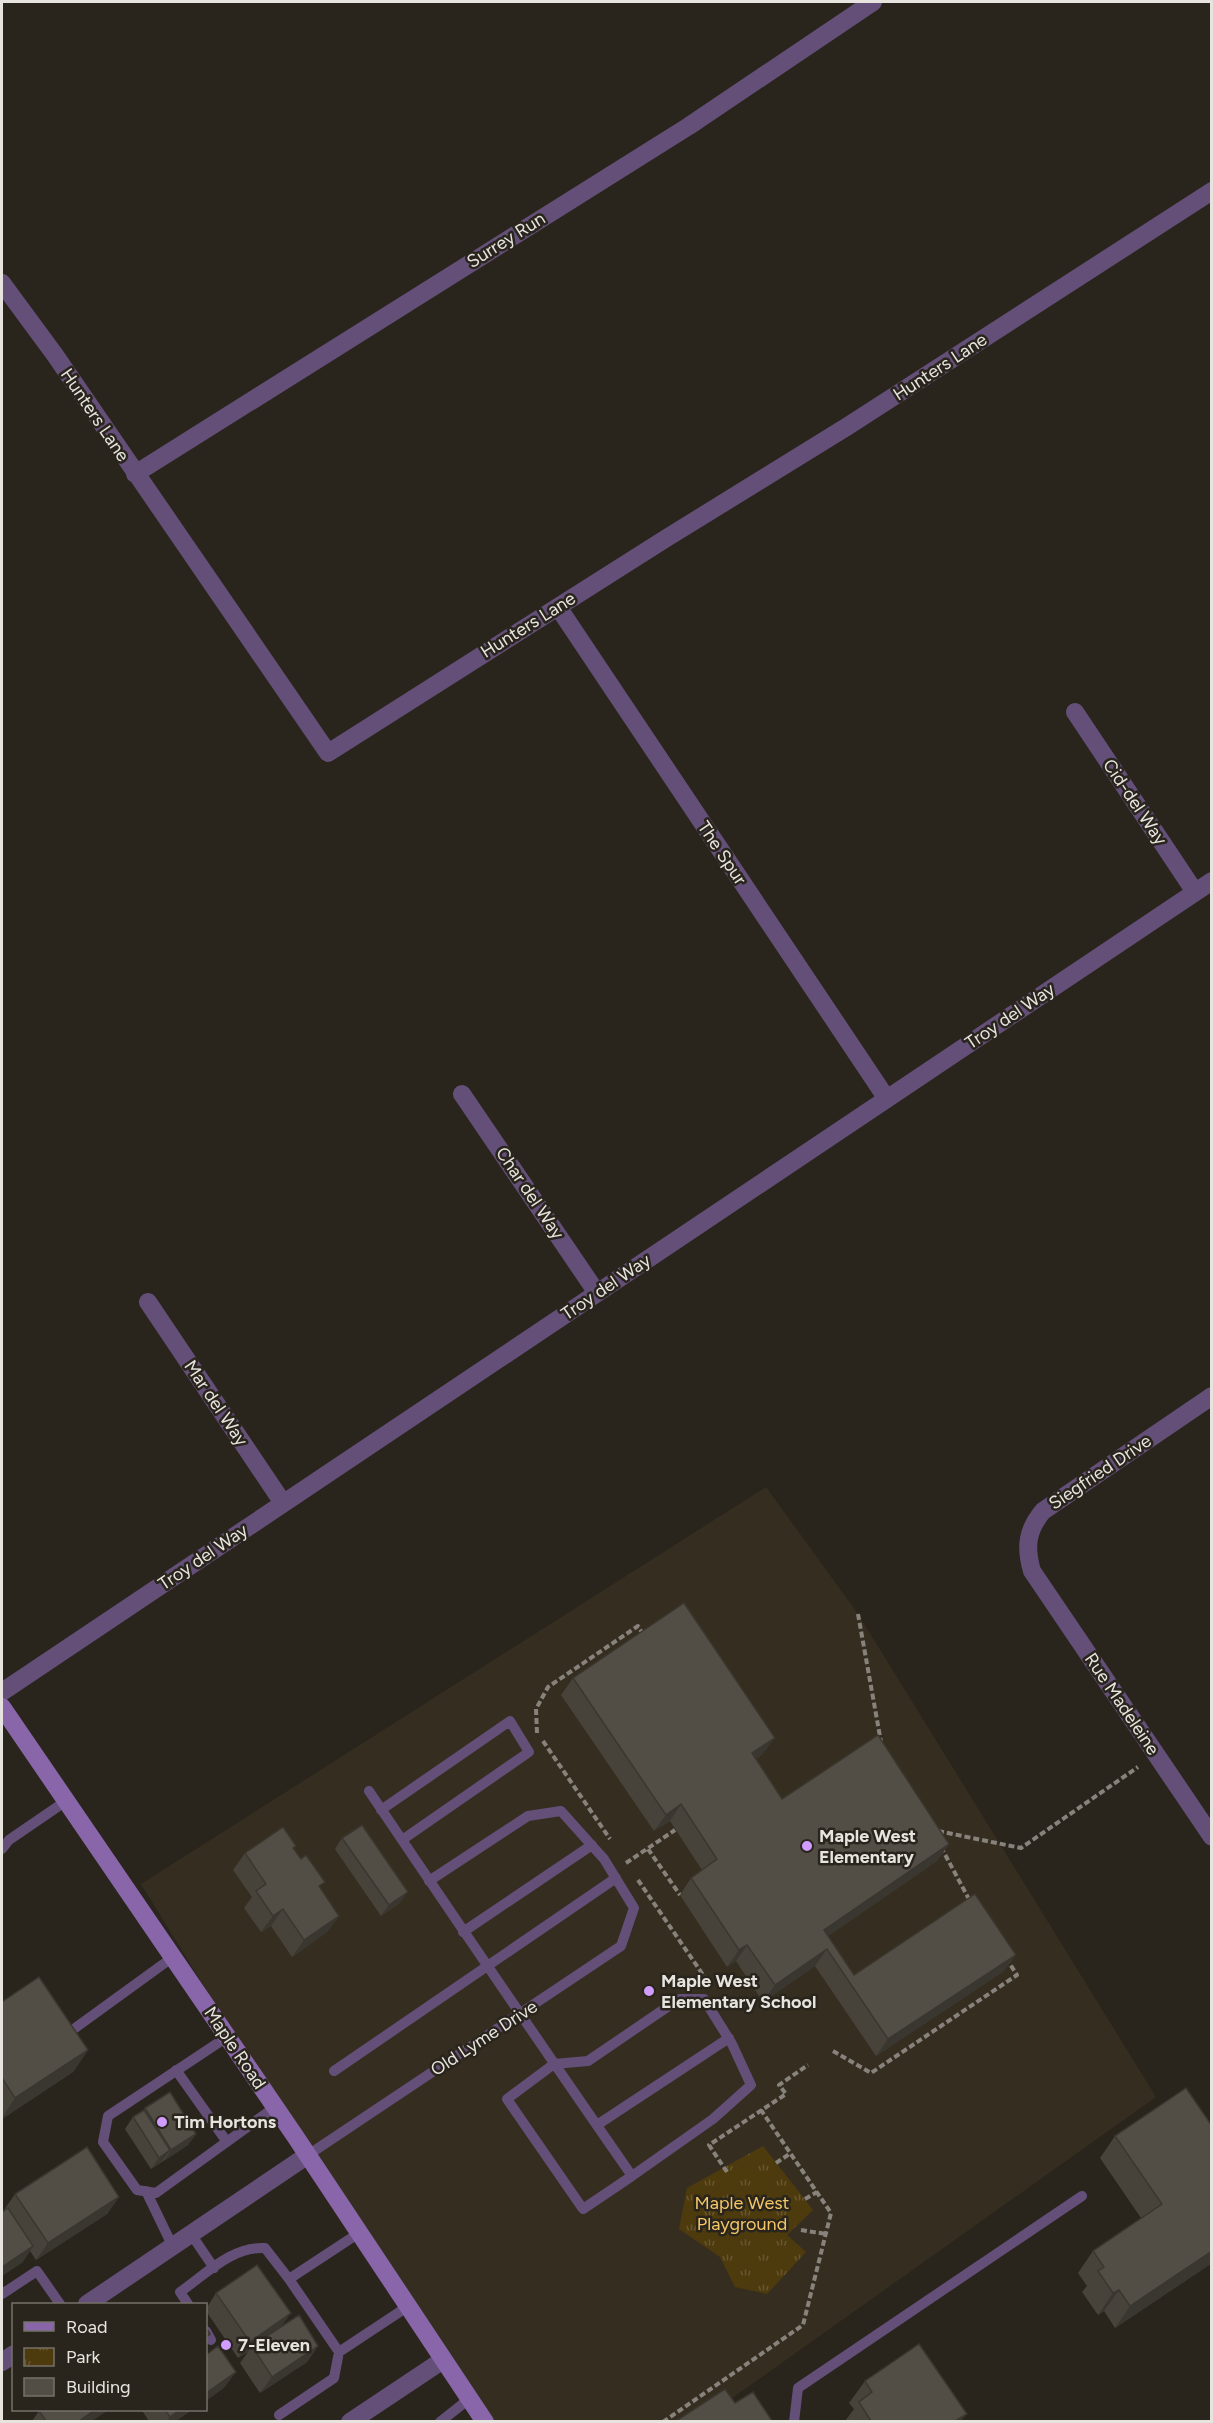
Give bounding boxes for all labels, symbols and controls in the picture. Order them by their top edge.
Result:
street label: Surrey Run [463,207,549,273]
street label: Hunters Lane [889,328,991,406]
street label: Hunters Lane [56,364,134,466]
street label: Hunters Lane [477,587,580,663]
street label: Cid-del Way [1098,755,1172,850]
street label: The Spur [693,817,751,889]
street label: Troy del Way [961,978,1059,1054]
street label: Char del Way [491,1143,569,1244]
street label: Troy del Way [557,1249,655,1325]
street label: Mar del Way [179,1356,253,1451]
street label: Siegfried Drive [1045,1430,1156,1514]
street label: Troy del Way [154,1519,252,1595]
street label: Rue Madeleine [1080,1649,1164,1759]
place label: Maple West Elementary [819,1825,916,1868]
marker: Maple West Elementary [800,1839,814,1853]
place label: Maple West Elementary School [661,1970,816,2013]
marker: Maple West Elementary School [642,1984,656,1998]
street label: Old Lyme Drive [426,1995,542,2081]
street label: Maple Road [199,2003,271,2093]
place label: Tim Hortons [174,2111,277,2133]
marker: Tim Hortons [155,2115,169,2129]
park label: Maple West Playground [695,2192,790,2235]
legend [12,2303,207,2411]
text: Road [66,2316,107,2338]
place label: 7-Eleven [238,2334,310,2356]
marker: 7-Eleven [219,2338,233,2352]
text: Park [66,2346,101,2368]
text: Building [66,2376,131,2398]

